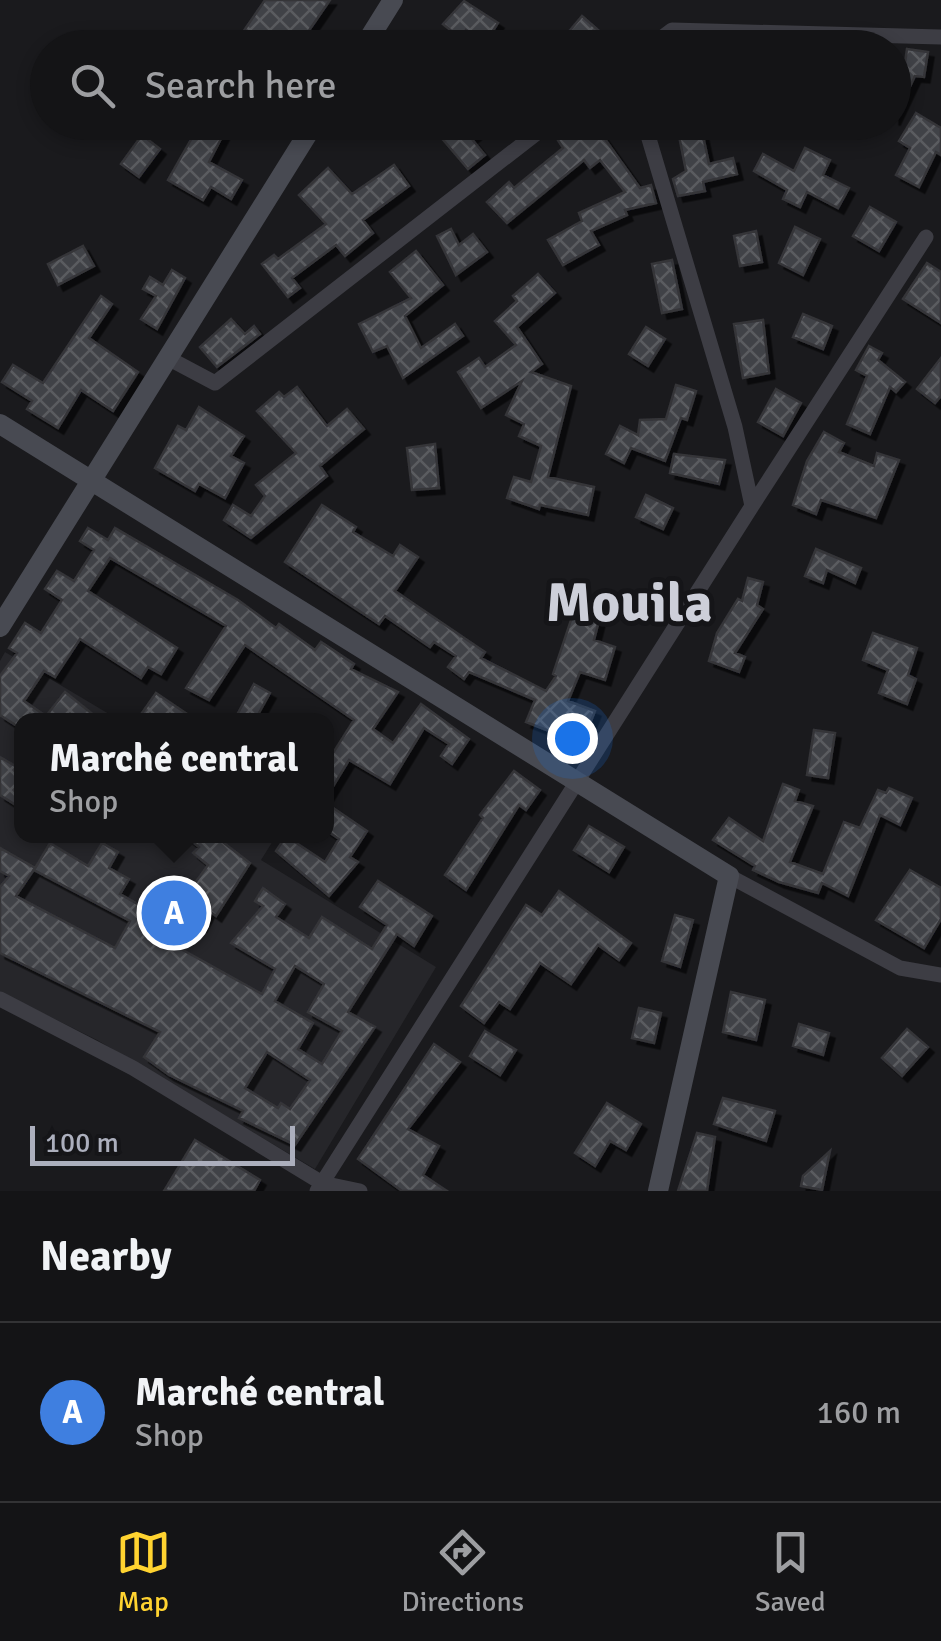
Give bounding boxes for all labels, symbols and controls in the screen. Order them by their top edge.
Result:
search box [30,30,911,140]
icon: search [65,58,120,113]
text: Search here [145,62,337,109]
district label: Mouila [546,569,712,637]
popup [14,713,334,843]
your location [547,713,598,764]
text: Marché central [49,735,299,782]
text: Shop [49,782,118,821]
pin: A [142,876,206,950]
scale bar [30,1121,295,1166]
text: 100 m [45,1126,119,1160]
text: Nearby [40,1231,172,1282]
text: Marché central [135,1369,384,1416]
text: A [62,1393,83,1432]
text: 160 m [817,1393,901,1432]
text: Shop [135,1416,204,1455]
tab: Map [116,1525,171,1619]
tab: Directions [402,1525,524,1619]
tab: Saved [755,1525,825,1619]

